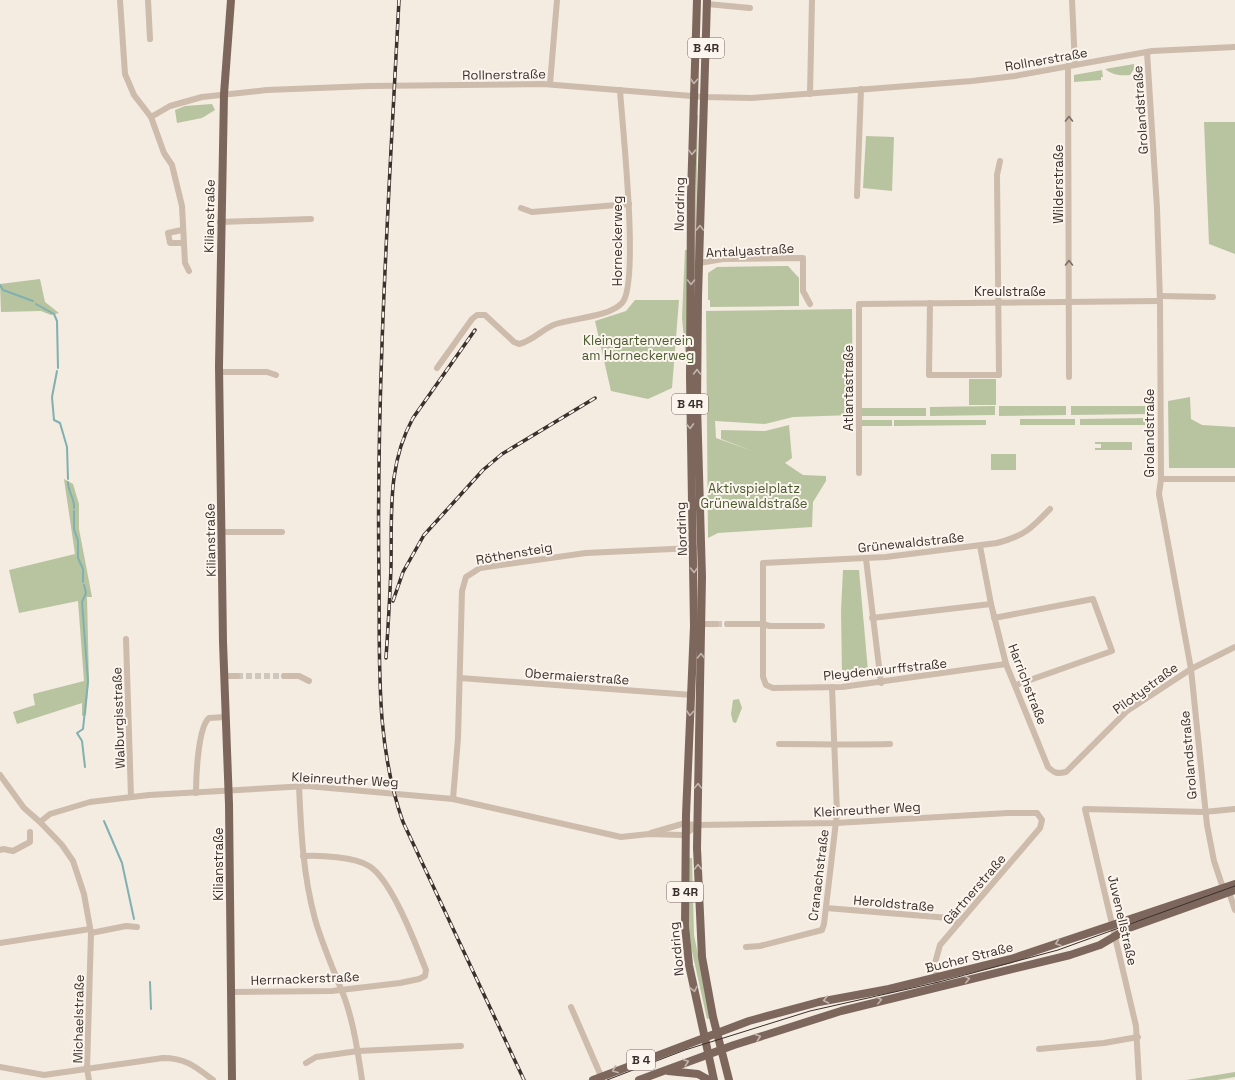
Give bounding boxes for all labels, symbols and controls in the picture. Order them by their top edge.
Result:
road number: B 4R [688,38,724,58]
street label: Rollnerstraße [1003,44,1089,75]
street label: Rollnerstraße [462,65,546,84]
street label: Grolandstraße [1129,65,1152,155]
one-way arrow [690,78,699,84]
one-way arrow [1065,116,1073,122]
street label: Wilderstraße [1050,144,1067,224]
one-way arrow [688,149,697,155]
street label: Nordring [671,177,688,231]
street label: Kilianstraße [200,179,219,253]
street label: Horneckerweg [609,196,626,286]
one-way arrow [696,225,704,231]
street label: Antalyastraße [705,240,795,261]
one-way arrow [1065,260,1073,266]
one-way arrow [687,279,695,285]
street label: Kreulstraße [974,283,1046,300]
park label: Kleingartenverein am Horneckerweg [582,332,694,364]
street label: Atlantastraße [840,345,857,431]
one-way arrow [693,369,701,375]
street label: Grolandstraße [1141,389,1158,477]
road number: B 4R [672,394,708,414]
one-way arrow [686,423,694,429]
park label: Aktivspielplatz Grünewaldstraße [700,480,808,512]
street label: Nordring [672,502,691,556]
street label: Kilianstraße [201,503,220,577]
street label: Grünewaldstraße [857,528,965,557]
street label: Röthensteig [475,538,554,569]
one-way arrow [690,567,698,573]
street label: Harrichstraße [1004,641,1051,727]
one-way arrow [697,653,705,659]
street label: Pleydenwurffstraße [822,655,948,684]
street label: Pilotystraße [1109,659,1181,718]
street label: Obermaierstraße [524,664,630,689]
street label: Walburgisstraße [108,667,129,769]
one-way arrow [686,710,695,716]
street label: Grolandstraße [1176,710,1201,800]
street label: Kleinreuther Weg [291,768,399,791]
one-way arrow [693,783,702,789]
street label: Kleinreuther Weg [813,798,921,821]
street label: Kilianstraße [210,827,227,901]
street label: Cranachstraße [804,828,833,922]
street label: Gärtnerstraße [939,851,1010,928]
one-way arrow [693,864,702,870]
street label: Juvenellstraße [1104,873,1141,967]
road number: B 4R [667,882,703,902]
street label: Heroldstraße [853,891,935,916]
street label: Nordring [665,921,688,977]
street label: Bucher Straße [923,938,1015,977]
one-way arrow [1055,939,1062,947]
street label: Herrnackerstraße [250,968,360,989]
street label: Michaelstraße [69,974,88,1064]
one-way arrow [963,975,970,984]
one-way arrow [689,986,697,992]
one-way arrow [823,996,829,1004]
one-way arrow [875,997,882,1005]
one-way arrow [754,1033,761,1042]
road number: B 4 [627,1050,655,1070]
one-way arrow [683,1059,690,1067]
one-way arrow [611,1066,618,1074]

